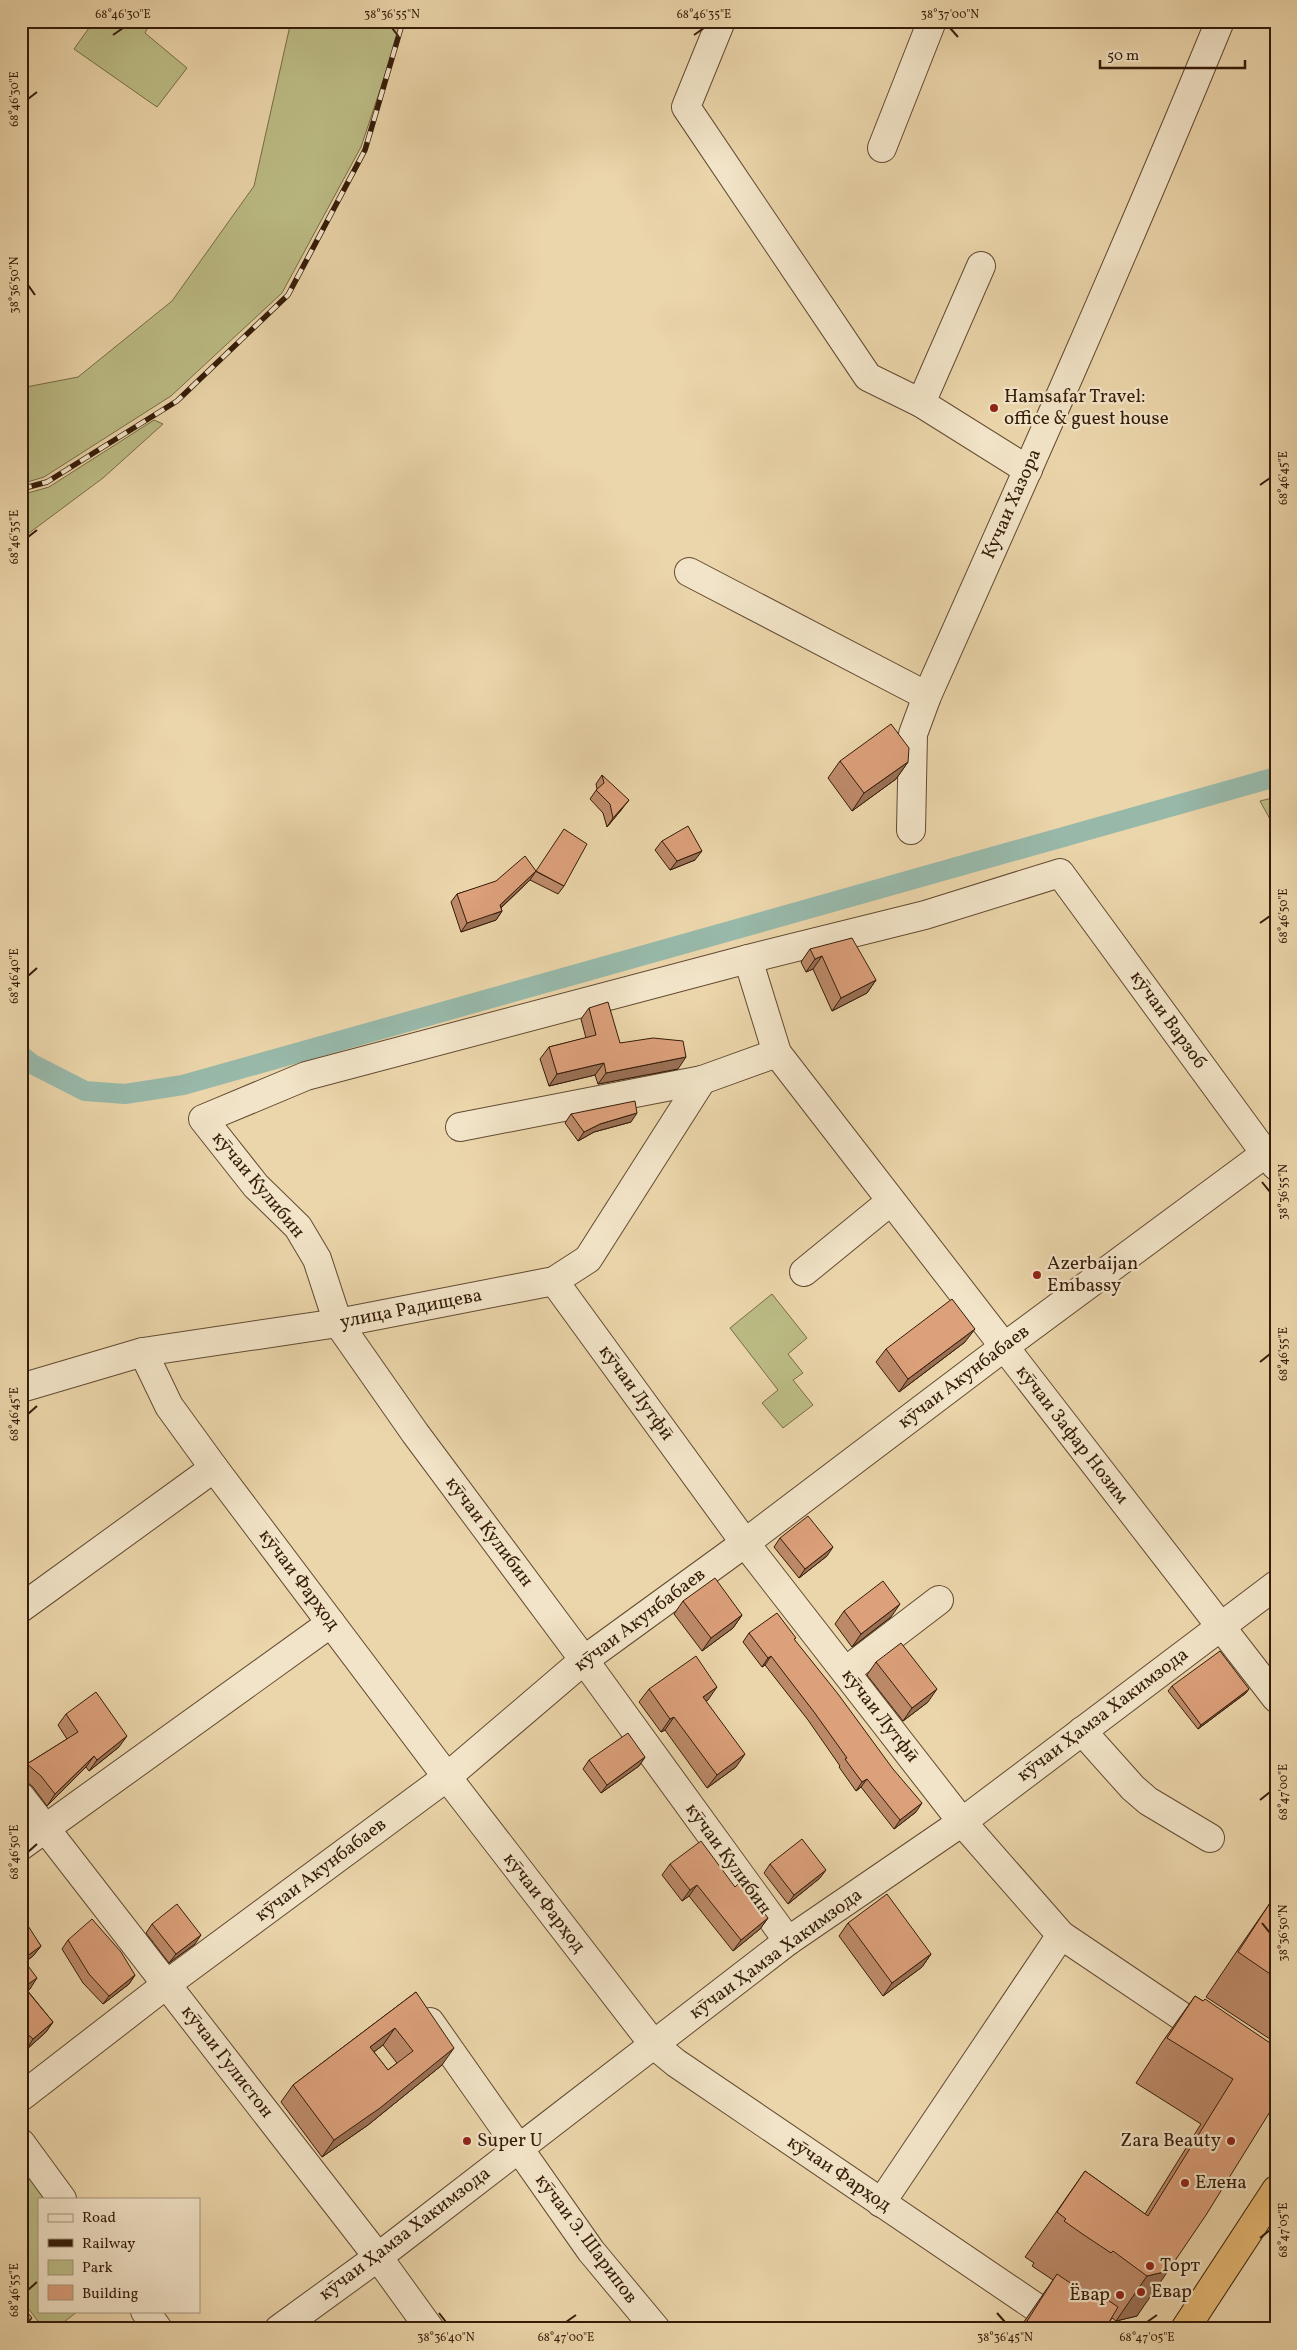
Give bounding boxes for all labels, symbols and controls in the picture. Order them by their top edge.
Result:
text: 68°46'30"E [95,7,151,23]
text: 38°36'55"N [364,7,420,23]
text: 68°46'35"E [677,7,731,23]
text: 38°37'00"N [921,7,979,23]
scale bar [1100,38,1244,70]
text: 50 m [1107,46,1139,67]
text: 68°46'30"E [7,71,23,127]
text: 38°36'50"N [7,256,23,313]
place label: Hamsafar Travel: office & guest house [1004,384,1169,432]
marker: Hamsafar Travel: office & guest house [988,402,1000,414]
street label: Кучаи Хазора [976,445,1048,563]
text: 68°46'45"E [1276,451,1292,505]
text: 68°46'35"E [7,510,23,564]
text: 68°46'50"E [1276,888,1292,944]
text: 68°46'40"E [7,948,23,1004]
street label: кӯчаи Варзоб [1124,966,1212,1074]
street label: кӯчаи Кулибин [206,1126,310,1244]
text: 38°36'55"N [1276,1164,1292,1220]
place label: Azerbaijan Embassy [1047,1251,1138,1299]
marker: Azerbaijan Embassy [1031,1269,1043,1281]
street label: улица Радищева [338,1282,484,1336]
street label: кӯчаи Акунбабаев [893,1319,1035,1435]
text: 68°46'55"E [1276,1327,1292,1381]
street label: кӯчаи Лутфӣ [592,1340,680,1446]
street label: кӯчаи Зафар Нозим [1009,1360,1135,1510]
text: 68°46'45"E [7,1387,23,1441]
street label: кӯчаи Кулибин [439,1471,539,1593]
street label: кӯчаи Фарҳод [252,1524,346,1636]
street label: кӯчаи Акунбабаев [569,1562,711,1678]
street label: кӯчаи Ҳамза Хакимзода [1012,1642,1194,1788]
street label: кӯчаи Лутфӣ [835,1664,925,1768]
text: 68°47'00"E [1276,1764,1292,1820]
street label: кӯчаи Кулибин [679,1798,777,1920]
street label: кӯчаи Акунбабаев [250,1812,392,1928]
text: 68°46'50"E [7,1824,23,1880]
street label: кӯчаи Фарҳод [497,1847,592,1959]
street label: кӯчаи Ҳамза Хакимзода [684,1882,868,2026]
text: 38°36'50"N [1276,1904,1292,1961]
street label: кӯчаи Гулистон [175,2000,279,2124]
place label: Super U [477,2128,543,2154]
place label: Zara Beauty [1120,2128,1221,2154]
street label: кӯчаи Фарҳод [782,2129,896,2219]
marker: Super U [461,2135,473,2147]
marker: Zara Beauty [1225,2135,1237,2147]
street label: кӯчаи Ҳамза Хакимзода [314,2161,496,2307]
street label: кӯчаи Э. Шарипов [529,2169,643,2309]
place label: Елена [1195,2170,1247,2196]
marker: Елена [1179,2177,1191,2189]
legend [38,2198,200,2312]
text: 68°47'05"E [1276,2202,1292,2258]
text: Road [82,2208,116,2229]
text: Railway [82,2234,135,2255]
place label: Торт [1160,2253,1201,2279]
text: Park [82,2258,113,2279]
marker: Торт [1144,2260,1156,2272]
text: 68°46'55"E [7,2263,23,2317]
place label: Евар [1151,2279,1192,2305]
place label: Ёвар [1069,2282,1110,2308]
text: Building [82,2284,139,2305]
marker: Евар [1135,2286,1147,2298]
marker: Ёвар [1114,2289,1126,2301]
text: 38°36'40"N [417,2330,475,2346]
text: 68°47'00"E [538,2330,594,2346]
text: 38°36'45"N [977,2330,1033,2346]
text: 68°47'05"E [1119,2330,1175,2346]

